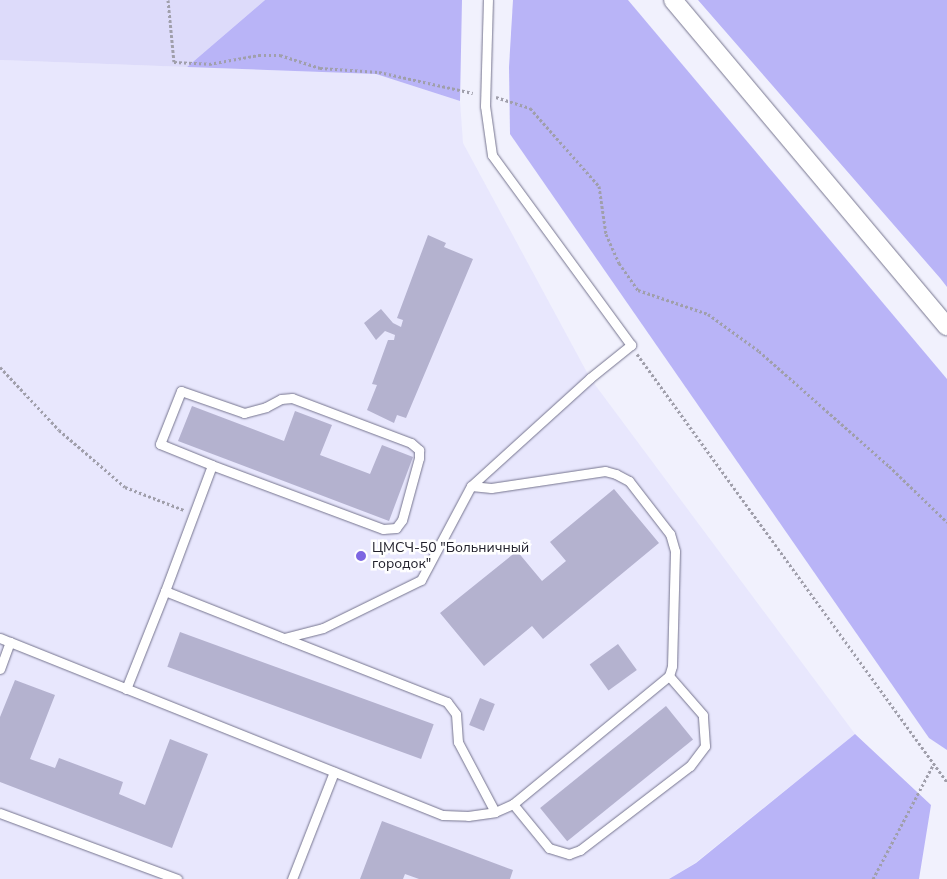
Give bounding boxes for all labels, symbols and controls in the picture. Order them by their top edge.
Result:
place label: ЦМСЧ-50 "Больничный городок" [372,540,529,572]
marker: ЦМСЧ-50 "Больничный городок" [354,549,368,563]

